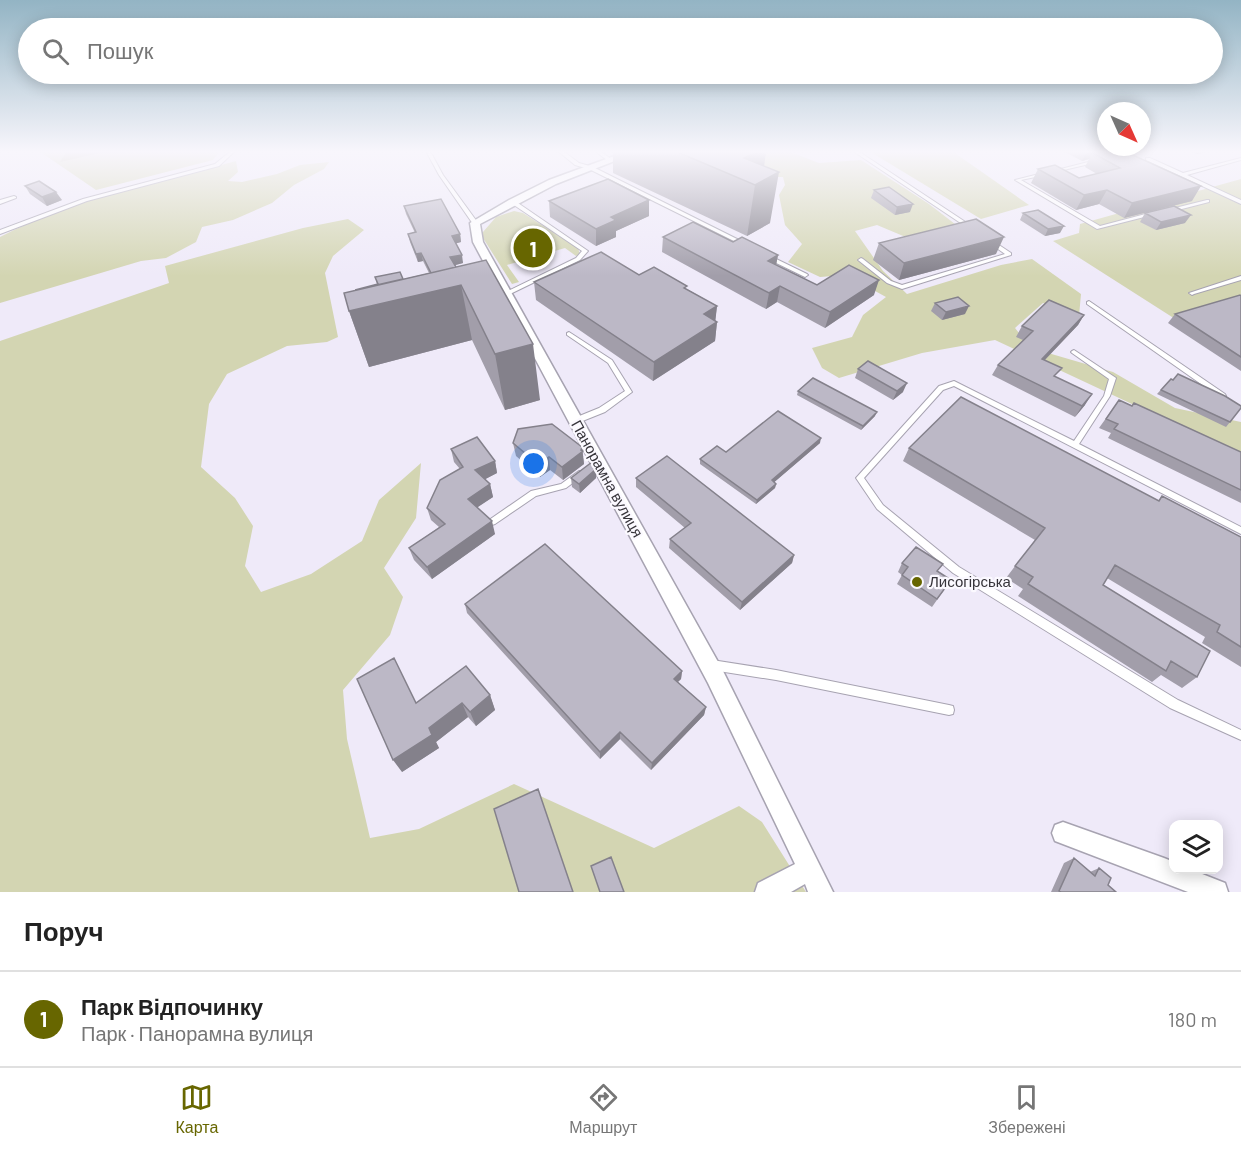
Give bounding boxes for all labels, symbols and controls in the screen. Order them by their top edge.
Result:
search box [18,18,1223,84]
icon: search [39,35,72,68]
text: Пошук [87,37,153,63]
north arrow [1097,102,1151,156]
pin: 1 [514,226,552,270]
street label: Панорамна вулиця [568,417,648,540]
your location [519,449,548,478]
place label: Лисогірська [929,572,1012,590]
marker: Лисогірська [910,575,924,589]
map controls [1169,820,1223,874]
button: layers [1169,820,1223,874]
text: Поруч [24,915,104,946]
text: Парк Відпочинку [81,993,263,1019]
text: 1 [40,1007,47,1031]
text: 180 m [1168,1007,1217,1031]
text: Парк · Панорамна вулиця [81,1021,313,1045]
tab: Карта [175,1081,218,1137]
tab: Маршрут [569,1081,637,1137]
tab: Збережені [988,1081,1066,1137]

